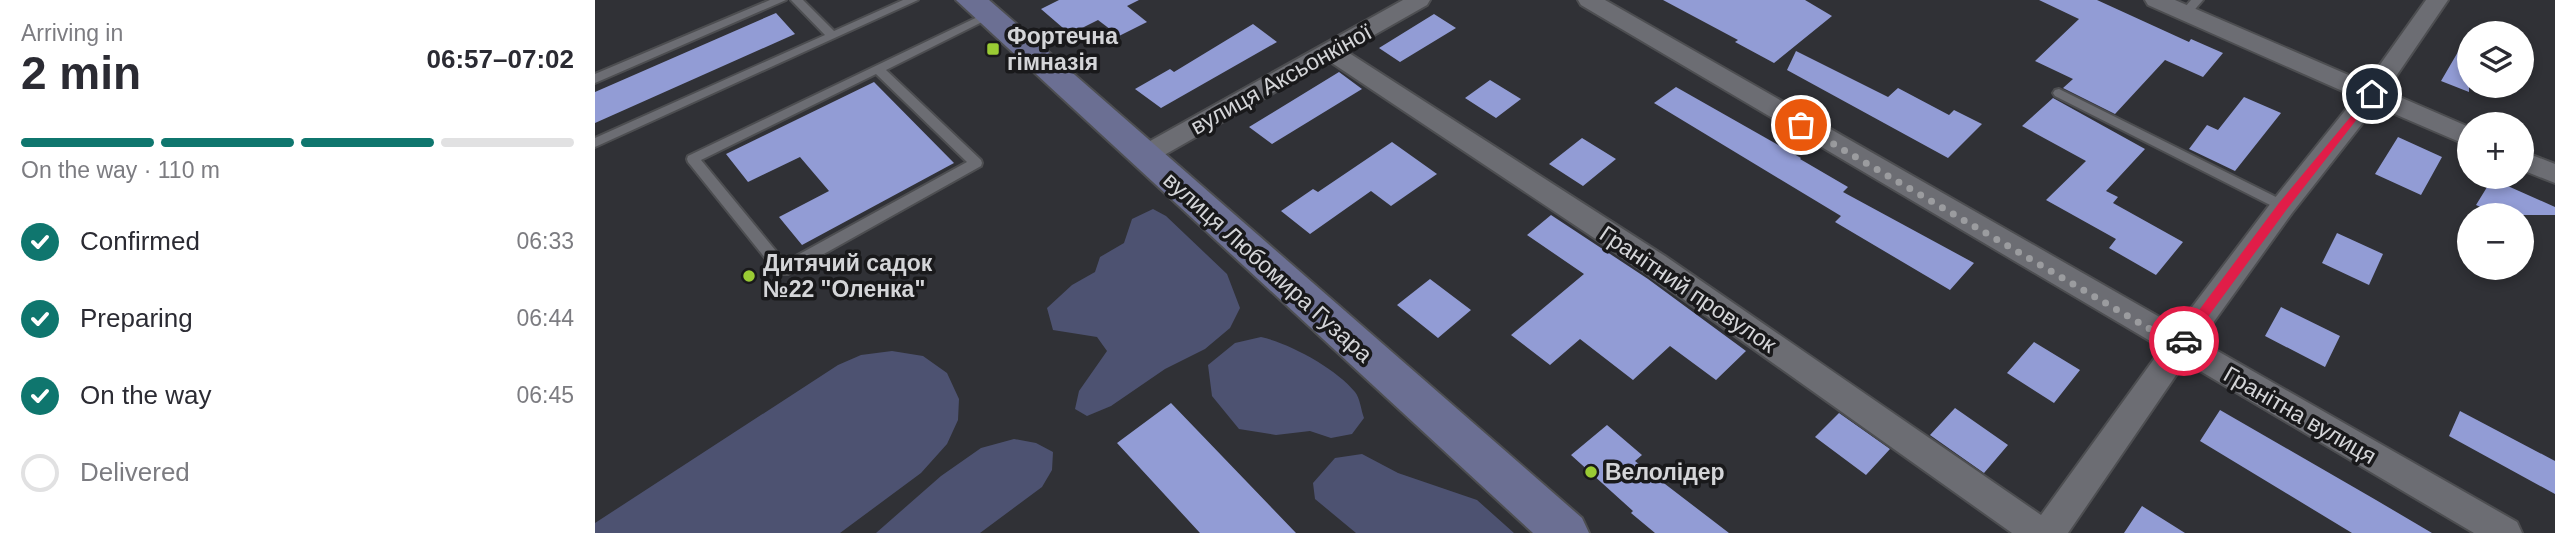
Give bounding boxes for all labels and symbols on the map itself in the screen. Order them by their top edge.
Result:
street label: вулиця Аксьонкіної [1186,18,1376,140]
place label: Фортечна гімназія [1007,23,1118,75]
marker: Фортечна гімназія [985,41,1001,57]
pin [2342,64,2402,124]
pin [1771,95,1831,155]
street label: вулиця Любомира Гузара [1159,167,1378,368]
street label: Гранітний провулок [1595,220,1782,358]
place label: Дитячий садок №22 "Оленка" [763,250,933,302]
marker: Дитячий садок №22 "Оленка" [741,268,757,284]
courier [2149,306,2219,376]
street label: Гранітна вулиця [2219,361,2381,469]
place label: Велолідер [1605,459,1725,485]
marker: Велолідер [1583,464,1599,480]

